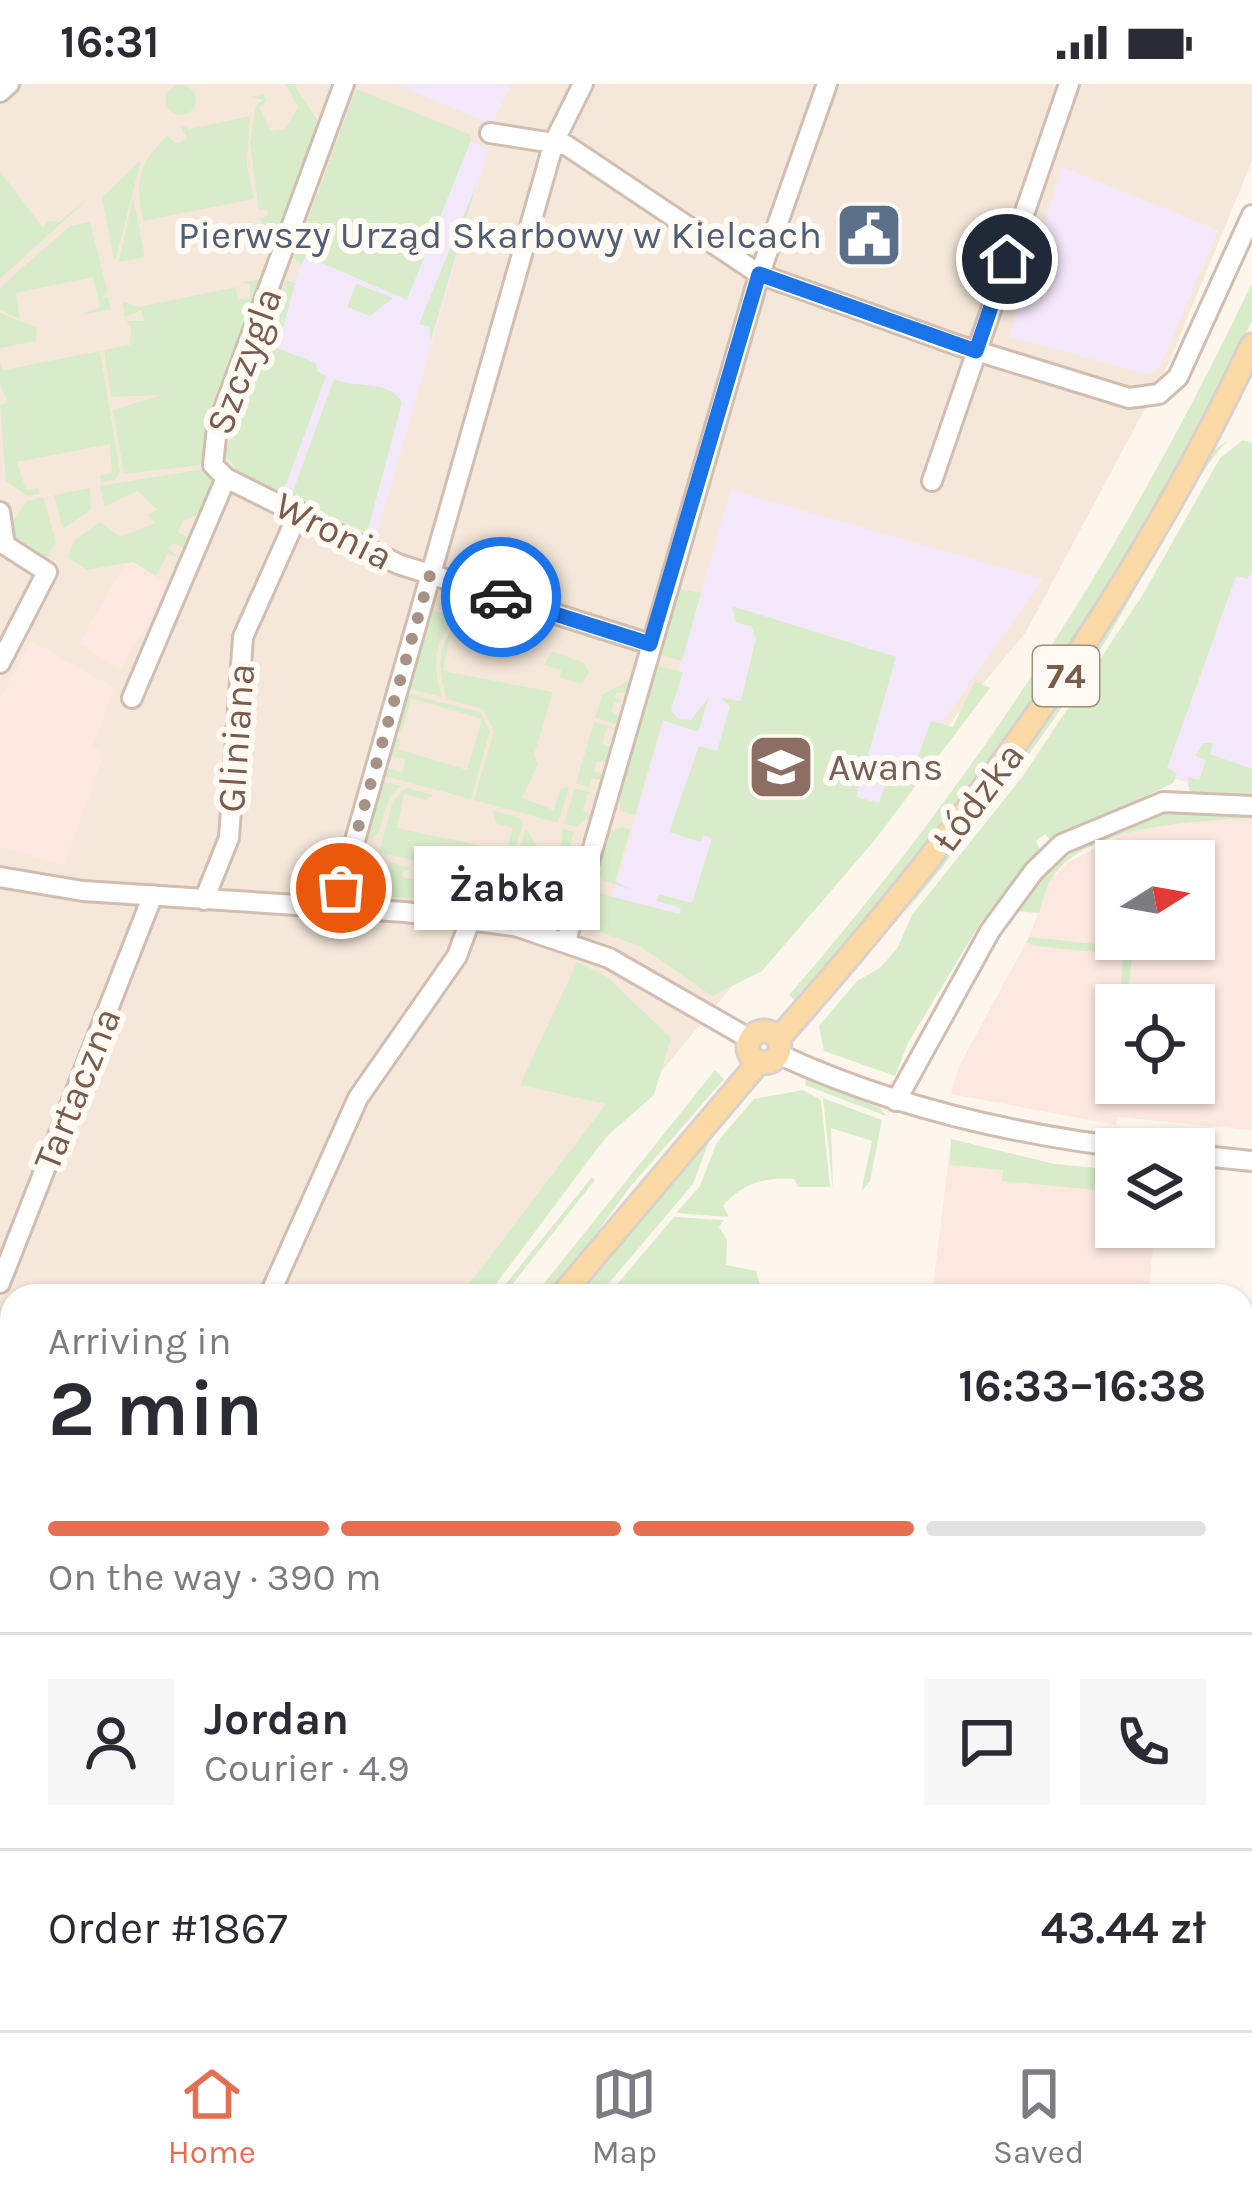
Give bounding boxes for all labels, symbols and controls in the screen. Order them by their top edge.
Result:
text: 16:31 [60,16,160,68]
public building icon: Pierwszy Urząd Skarbowy w Kielcach [834,200,904,270]
pin [956,208,1058,310]
place label: Pierwszy Urząd Skarbowy w Kielcach [178,212,822,258]
icon: home [974,226,1040,292]
street label: Szczygla [196,281,292,441]
street label: Wronia [268,482,400,580]
courier [441,537,561,657]
icon: car [468,564,534,630]
road number: 74 [1033,646,1099,706]
street label: Gliniana [208,662,264,814]
school or university icon: Awans [746,732,816,802]
street label: Łódzka [922,733,1034,861]
place label: Awans [828,744,943,790]
pin [290,837,392,939]
north arrow [1095,840,1215,960]
map controls [1095,840,1215,1248]
callout: Żabka [413,846,599,930]
icon: bag [308,855,374,921]
text: Żabka [448,865,566,911]
button: locate [1095,984,1215,1104]
street label: Tartaczna [24,1001,130,1177]
button: layers [1095,1128,1215,1248]
text: Arriving in [48,1318,231,1364]
text: 16:33–16:38 [958,1360,1206,1412]
text: 2 min [48,1363,263,1455]
text: On the way · 390 m [48,1554,381,1600]
button: person [48,1679,174,1805]
button: chat [924,1679,1050,1805]
button: phone [1080,1679,1206,1805]
text: Jordan [204,1693,349,1745]
text: Courier · 4.9 [204,1745,410,1791]
text: Order #1867 [48,1902,288,1954]
text: 43.44 zł [1041,1902,1206,1954]
tab: Home [168,2061,256,2171]
tab: Map [591,2061,657,2171]
tab: Saved [993,2061,1084,2171]

